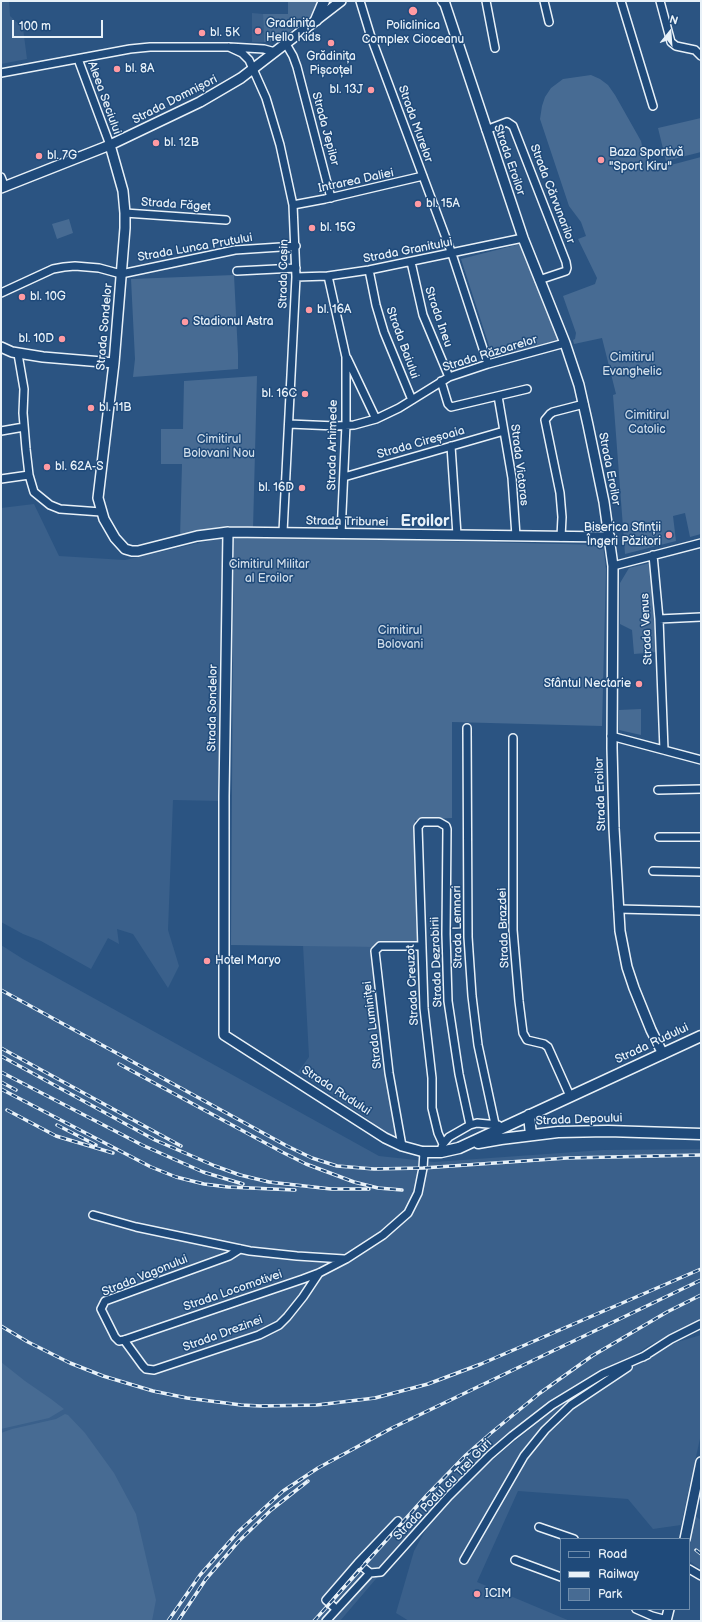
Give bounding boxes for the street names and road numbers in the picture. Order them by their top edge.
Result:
street label: Aleea Seciului [84,60,124,136]
street label: Strada Domnișori [130,72,220,128]
street label: Strada Murelor [394,84,436,164]
street label: Strada Jepilor [308,91,342,167]
street label: Strada Eroilor [490,123,528,197]
street label: Strada Cărvunarilor [526,142,578,246]
street label: Intrarea Daliei [317,166,395,196]
street label: Strada Făget [141,195,211,215]
street label: Strada Lunca Prutului [136,231,254,265]
street label: Strada Granitului [362,235,454,267]
street label: Strada Cașin [276,239,292,309]
street label: Strada Sondelor [94,283,116,371]
street label: Strada Ineu [421,285,455,349]
street label: Strada Baiului [382,305,422,381]
street label: Strada Răzoarelor [441,333,539,375]
street label: Strada Arhimede [325,399,341,491]
street label: Strada Victoras [507,423,531,507]
street label: Strada Cireșoaia [376,424,466,462]
street label: Strada Eroilor [595,431,623,507]
street label: Strada Tribunei [306,514,388,530]
street label: Strada Venus [638,593,656,665]
street label: Strada Sondelor [205,664,221,752]
street label: Strada Eroilor [593,757,609,831]
street label: Strada Lemnari [450,885,466,969]
street label: Strada Brazdei [495,888,513,968]
street label: Strada Dezrobirii [428,916,446,1008]
street label: Strada Creuzot [404,944,422,1026]
street label: Strada Luminiței [360,980,386,1070]
street label: Strada Rudului [613,1021,691,1067]
street label: Strada Rudului [299,1063,373,1119]
street label: Strada Depoului [535,1111,623,1129]
street label: Strada Vagonului [100,1252,190,1300]
street label: Strada Locomotivei [182,1267,284,1315]
street label: Strada Drezinei [181,1313,265,1355]
street label: Strada Podul cu Trei Guri [391,1436,495,1544]

